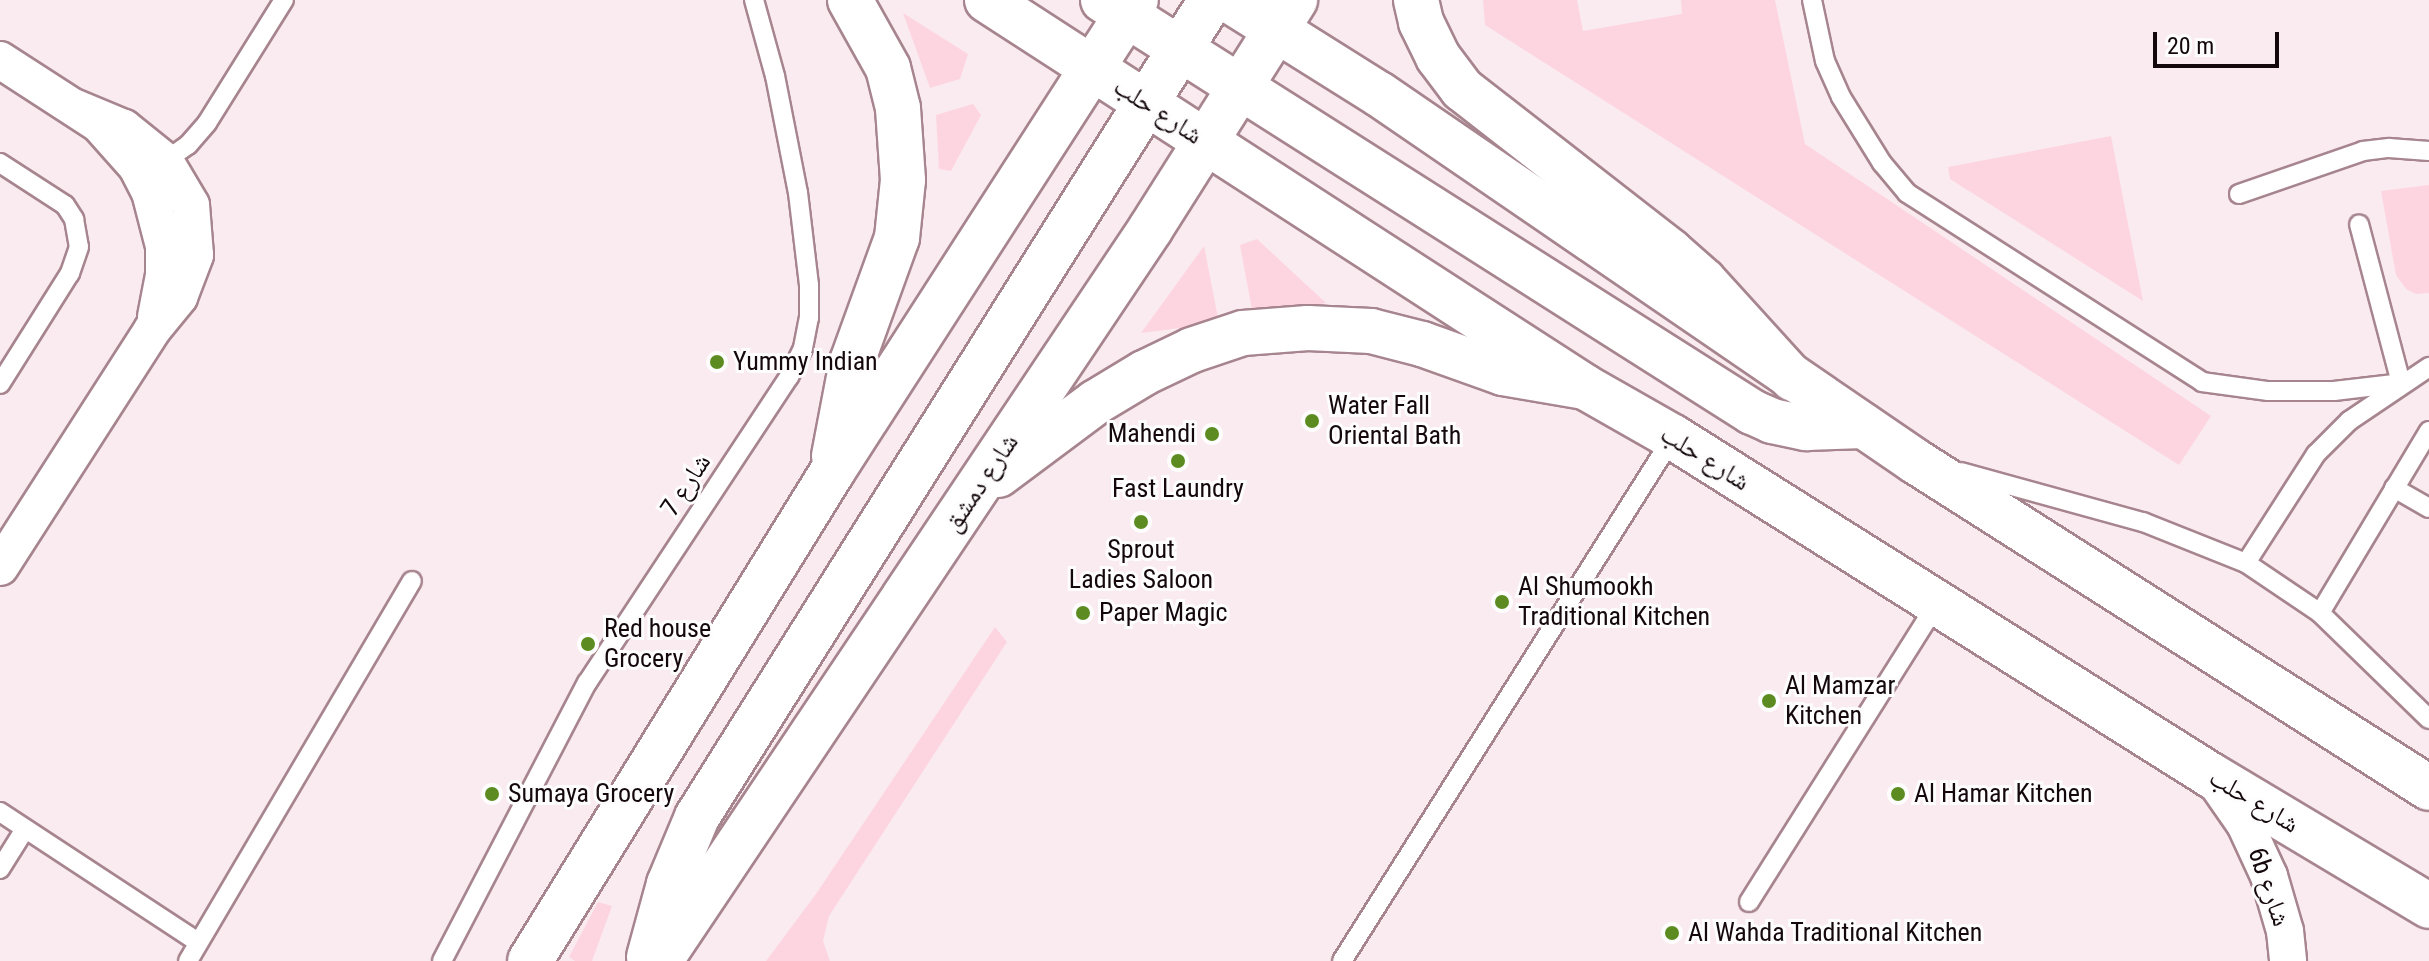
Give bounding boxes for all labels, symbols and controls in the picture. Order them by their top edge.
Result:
scale bar [2157,16,2283,66]
text: 20 m [2167,32,2214,60]
street label: شارع حلب [1108,71,1208,151]
place label: Yummy Indian [733,346,878,378]
marker: Yummy Indian [708,353,726,371]
place label: Water Fall Oriental Bath [1328,390,1461,452]
marker: Water Fall Oriental Bath [1303,412,1321,430]
place label: Mahendi [1108,418,1196,450]
street label: شارع حلب [1655,418,1755,498]
marker: Mahendi [1203,425,1221,443]
street label: شارع دمشق [937,428,1025,538]
street label: شارع 7 [654,448,718,522]
marker: Fast Laundry [1169,452,1187,470]
place label: Fast Laundry [1112,473,1244,505]
marker: Sprout Ladies Saloon [1132,513,1150,531]
place label: Sprout Ladies Saloon [1069,534,1213,596]
place label: Al Shumookh Traditional Kitchen [1518,571,1710,632]
marker: Al Shumookh Traditional Kitchen [1493,593,1511,611]
place label: Paper Magic [1099,597,1228,629]
marker: Paper Magic [1074,604,1092,622]
place label: Red house Grocery [604,613,711,674]
marker: Red house Grocery [579,635,597,653]
place label: Al Mamzar Kitchen [1785,670,1895,732]
marker: Al Mamzar Kitchen [1760,692,1778,710]
street label: شارع حلب [2203,762,2305,840]
place label: Sumaya Grocery [508,778,674,810]
place label: Al Hamar Kitchen [1914,778,2093,810]
marker: Sumaya Grocery [483,785,501,803]
marker: Al Hamar Kitchen [1889,785,1907,803]
street label: 6b شارع [2241,844,2297,930]
place label: Al Wahda Traditional Kitchen [1688,917,1983,949]
marker: Al Wahda Traditional Kitchen [1663,924,1681,942]

